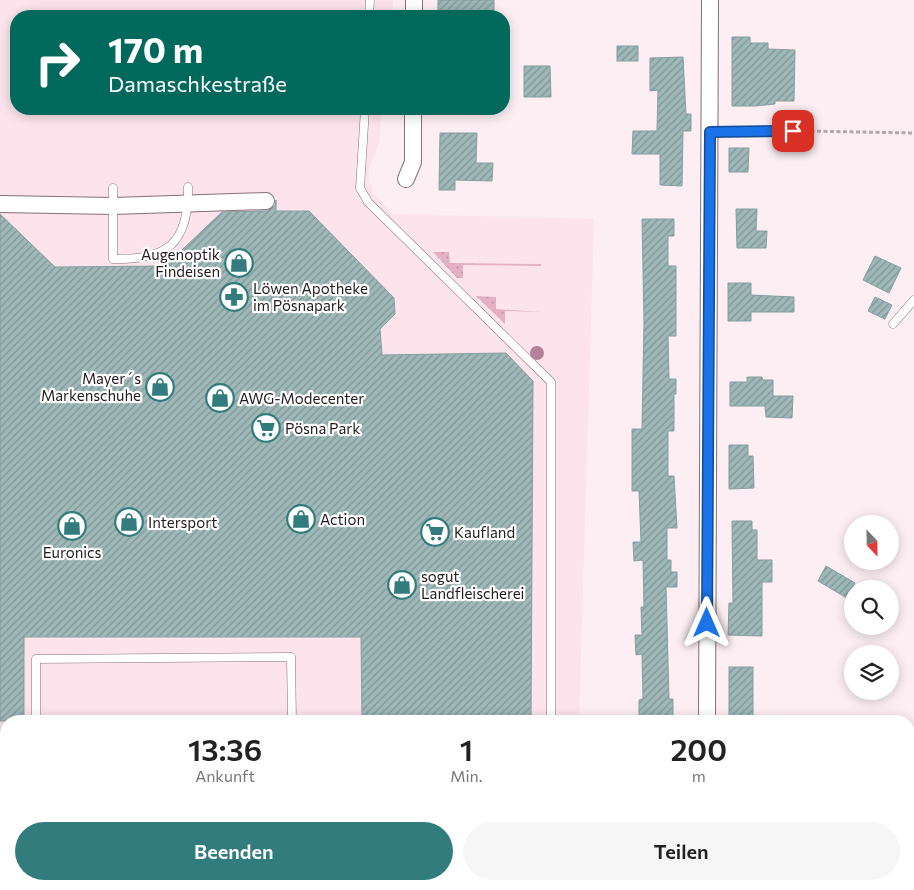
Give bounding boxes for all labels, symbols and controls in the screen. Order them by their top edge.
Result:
text: 170 m [108,27,203,70]
icon: right [25,30,90,95]
text: Damaschkestraße [108,70,287,97]
pin [772,110,814,152]
icon: arrive [779,117,807,145]
place label: Augenoptik Findeisen [141,245,220,280]
shop icon: Augenoptik Findeisen [224,248,254,278]
place label: Löwen Apotheke im Pösnapark [253,279,368,314]
pharmacy icon: Löwen Apotheke im Pösnapark [219,282,249,312]
place label: Mayer´s Markenschuhe [41,369,141,404]
shop icon: Mayer´s Markenschuhe [145,372,175,402]
shop icon: AWG-Modecenter [205,383,235,413]
place label: AWG-Modecenter [239,389,364,407]
supermarket icon: Pösna Park [251,413,281,443]
place label: Pösna Park [285,419,360,437]
shop icon: Action [286,504,316,534]
shop icon: Intersport [114,507,144,537]
place label: Action [320,510,365,528]
shop icon: Euronics [57,511,87,541]
place label: Intersport [148,513,217,531]
north arrow [844,515,899,570]
map controls [844,515,899,700]
supermarket icon: Kaufland [420,517,450,547]
place label: Kaufland [454,523,515,541]
place label: Euronics [43,543,102,561]
place label: sogut Landfleischerei [421,567,524,602]
shop icon: sogut Landfleischerei [387,570,417,600]
button: search [844,580,899,635]
position arrow [680,596,732,648]
button: layers [844,645,899,700]
text: 13:36 [188,730,262,767]
text: 1 [460,730,473,767]
text: 200 [671,730,727,767]
text: Ankunft [195,766,255,785]
text: Min. [450,766,483,785]
text: m [692,766,706,785]
button: Beenden [15,822,453,880]
button: Teilen [463,822,900,880]

